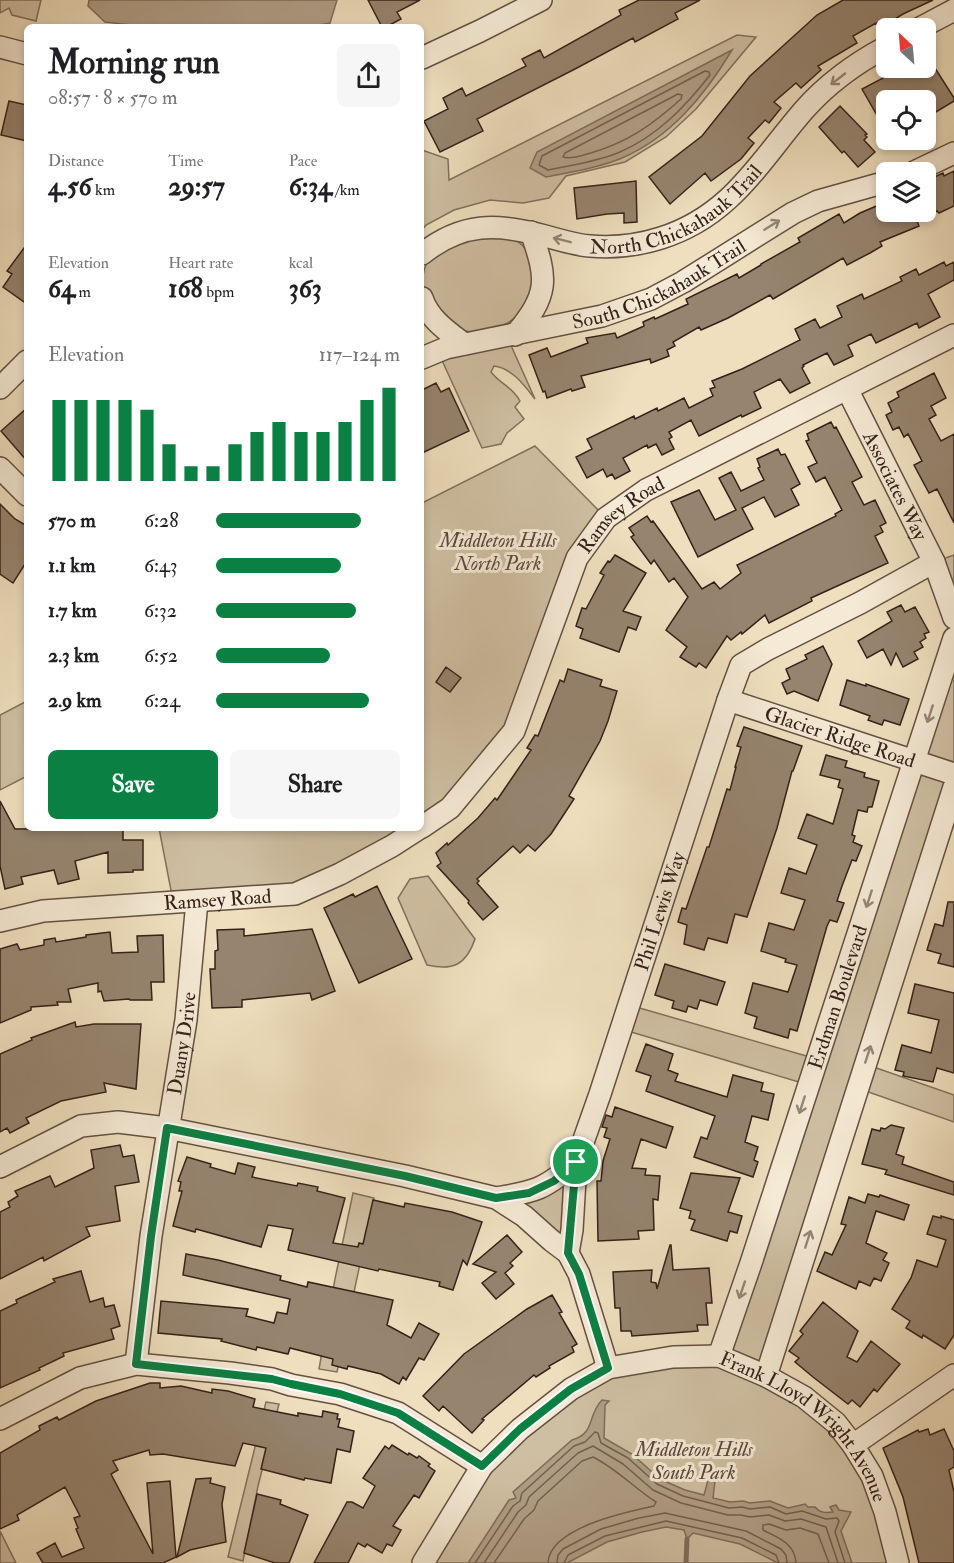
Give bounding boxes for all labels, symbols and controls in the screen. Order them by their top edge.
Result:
north arrow [876,18,936,78]
map controls [876,18,936,222]
text: Morning run [48,42,220,83]
button: share [337,44,400,107]
one-way arrow [830,72,846,85]
text: 08:57 · 8 × 570 m [48,85,177,110]
button: locate [876,90,936,150]
text: Distance [48,151,104,171]
text: Time [168,151,203,171]
text: Pace [289,151,317,171]
street label: North Chickahauk Trail [589,159,767,259]
button: layers [876,162,936,222]
text: 4.56 [48,171,92,203]
text: 29:57 [168,171,225,203]
text: 6:34 [289,171,332,203]
text: km [92,180,115,200]
text: /km [332,180,360,200]
one-way arrow [763,218,780,230]
street label: South Chickahauk Trail [570,233,750,334]
one-way arrow [553,234,572,246]
text: Elevation [48,253,109,273]
text: Heart rate [168,253,233,273]
text: kcal [289,253,313,273]
text: 64 [48,273,75,305]
text: 168 [168,273,203,305]
text: 363 [289,273,322,305]
text: m [75,282,91,302]
text: bpm [203,282,235,302]
text: Elevation [48,342,124,367]
text: 117–124 m [319,342,400,367]
street label: Associates Way [857,426,934,545]
street label: Ramsey Road [572,470,669,558]
text: 570 m [48,508,96,533]
text: 6:28 [144,508,179,533]
park label: Middleton Hills North Park [438,528,557,576]
text: 1.1 km [48,553,95,578]
text: 6:43 [144,553,178,578]
text: 1.7 km [48,598,97,623]
text: 6:32 [144,598,177,623]
text: 2.3 km [48,643,99,668]
text: 6:52 [144,643,178,668]
text: 2.9 km [48,688,102,713]
text: 6:24 [144,688,180,713]
street label: Glacier Ridge Road [762,700,919,773]
one-way arrow [923,704,934,723]
button: Save [48,750,218,819]
button: Share [230,750,400,819]
street label: Phil Lewis Way [628,847,691,974]
street label: Ramsey Road [163,883,272,915]
one-way arrow [863,889,874,908]
street label: Erdman Boulevard [802,922,873,1072]
street label: Duany Drive [162,991,201,1097]
one-way arrow [863,1045,874,1064]
one-way arrow [796,1095,807,1114]
pin [550,1136,601,1187]
icon: arrive [559,1145,592,1178]
one-way arrow [804,1230,815,1249]
one-way arrow [735,1280,746,1299]
street label: Frank Lloyd Wright Avenue [716,1345,893,1505]
park label: Middleton Hills South Park [634,1437,753,1485]

